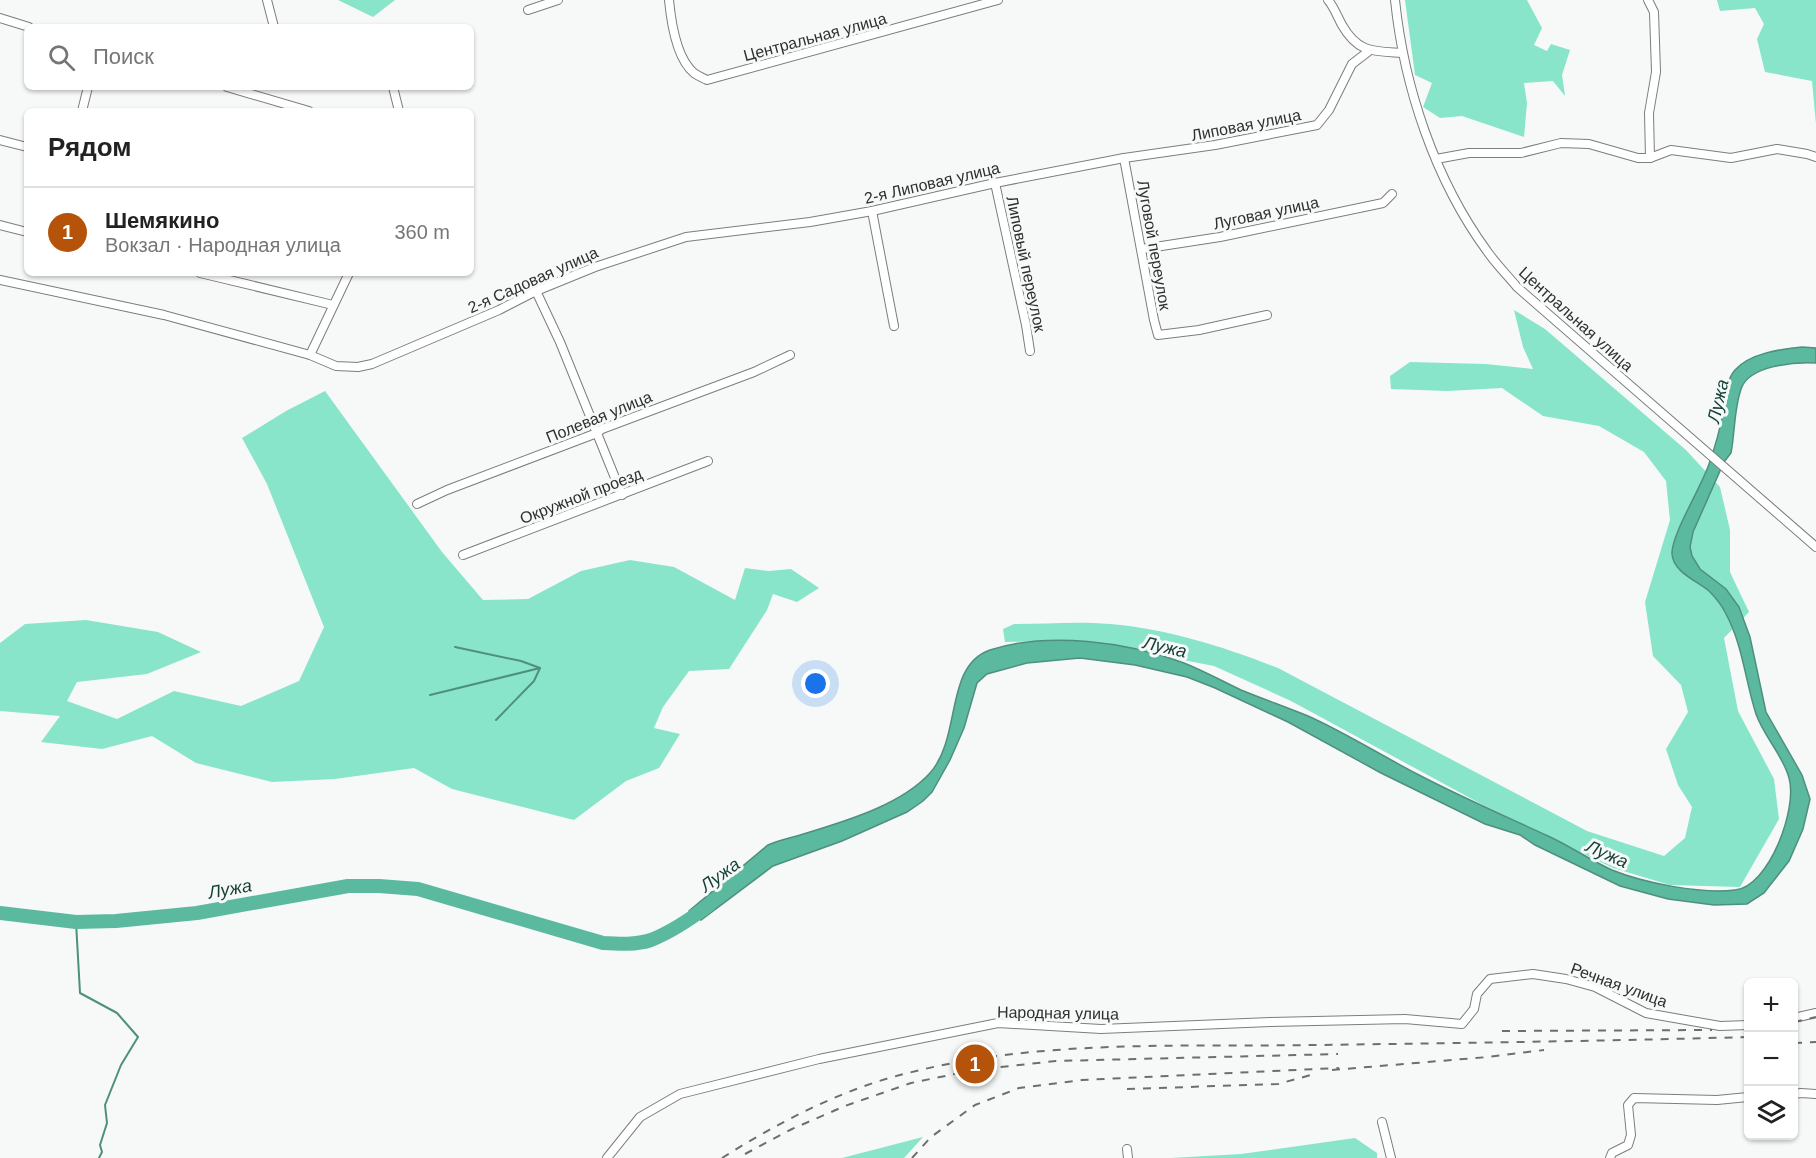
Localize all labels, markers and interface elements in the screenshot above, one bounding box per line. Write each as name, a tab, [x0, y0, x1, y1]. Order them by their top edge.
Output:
street label: Центральная улица	[742, 10, 888, 64]
search box	[24, 24, 474, 90]
icon: search	[45, 41, 78, 74]
text: Поиск	[93, 44, 154, 69]
street label: Липовая улица	[1190, 106, 1302, 144]
text: Рядом	[48, 132, 131, 162]
street label: 2-я Липовая улица	[863, 159, 1002, 207]
street label: Луговой переулок	[1134, 179, 1174, 312]
street label: Липовый переулок	[1003, 194, 1049, 335]
street label: Луговая улица	[1212, 194, 1320, 232]
text: Шемякино	[105, 208, 219, 233]
text: 1	[62, 221, 73, 243]
text: 360 m	[394, 221, 450, 243]
text: Вокзал · Народная улица	[105, 234, 341, 256]
street label: 2-я Садовая улица	[465, 244, 601, 316]
street label: Центральная улица	[1516, 263, 1636, 375]
water label: Лужа	[1703, 377, 1733, 426]
street label: Полевая улица	[544, 388, 654, 446]
street label: Окружной проезд	[518, 465, 645, 527]
water label: Лужа	[1140, 632, 1189, 662]
your location	[801, 669, 830, 698]
water label: Лужа	[1582, 836, 1631, 872]
water label: Лужа	[696, 854, 744, 897]
water label: Лужа	[206, 875, 253, 903]
street label: Речная улица	[1568, 960, 1670, 1010]
map controls	[1744, 978, 1798, 1140]
button: +	[1744, 978, 1798, 1032]
street label: Народная улица	[997, 1003, 1119, 1023]
button: −	[1744, 1032, 1798, 1086]
pin: 1	[956, 1042, 994, 1086]
button: layers	[1744, 1086, 1798, 1140]

